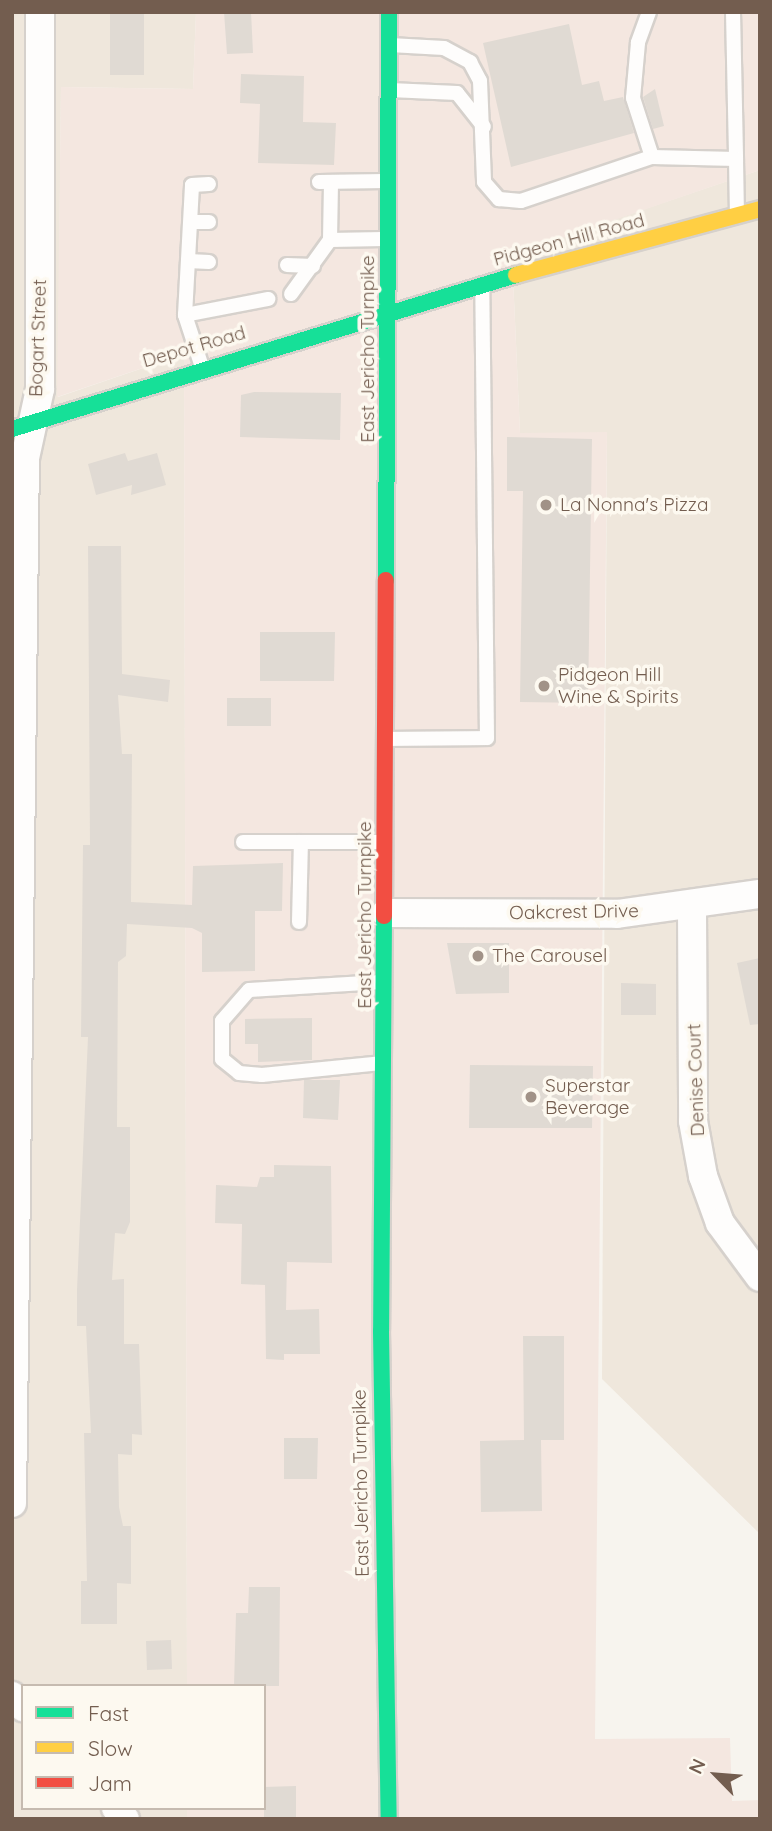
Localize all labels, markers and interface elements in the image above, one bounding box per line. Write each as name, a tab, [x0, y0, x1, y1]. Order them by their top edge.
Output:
street label: Pidgeon Hill Road	[491, 209, 647, 271]
street label: East Jericho Turnpike	[357, 255, 379, 443]
street label: Bogart Street	[25, 279, 51, 397]
street label: Depot Road	[140, 321, 248, 373]
place label: La Nonna's Pizza	[560, 494, 708, 516]
marker: La Nonna's Pizza	[538, 497, 554, 513]
place label: Pidgeon Hill Wine & Spirits	[558, 664, 679, 708]
marker: Pidgeon Hill Wine & Spirits	[536, 678, 552, 694]
street label: East Jericho Turnpike	[354, 821, 376, 1009]
street label: Oakcrest Drive	[509, 899, 639, 925]
place label: The Carousel	[492, 945, 607, 967]
marker: The Carousel	[470, 948, 486, 964]
street label: Denise Court	[683, 1023, 709, 1137]
place label: Superstar Beverage	[545, 1075, 630, 1119]
marker: Superstar Beverage	[523, 1089, 539, 1105]
street label: East Jericho Turnpike	[348, 1389, 374, 1577]
legend	[21, 1684, 266, 1810]
text: Fast	[88, 1700, 129, 1726]
text: Slow	[88, 1735, 133, 1761]
north arrow	[681, 1740, 751, 1810]
text: N	[683, 1755, 711, 1778]
text: Jam	[88, 1770, 132, 1796]

